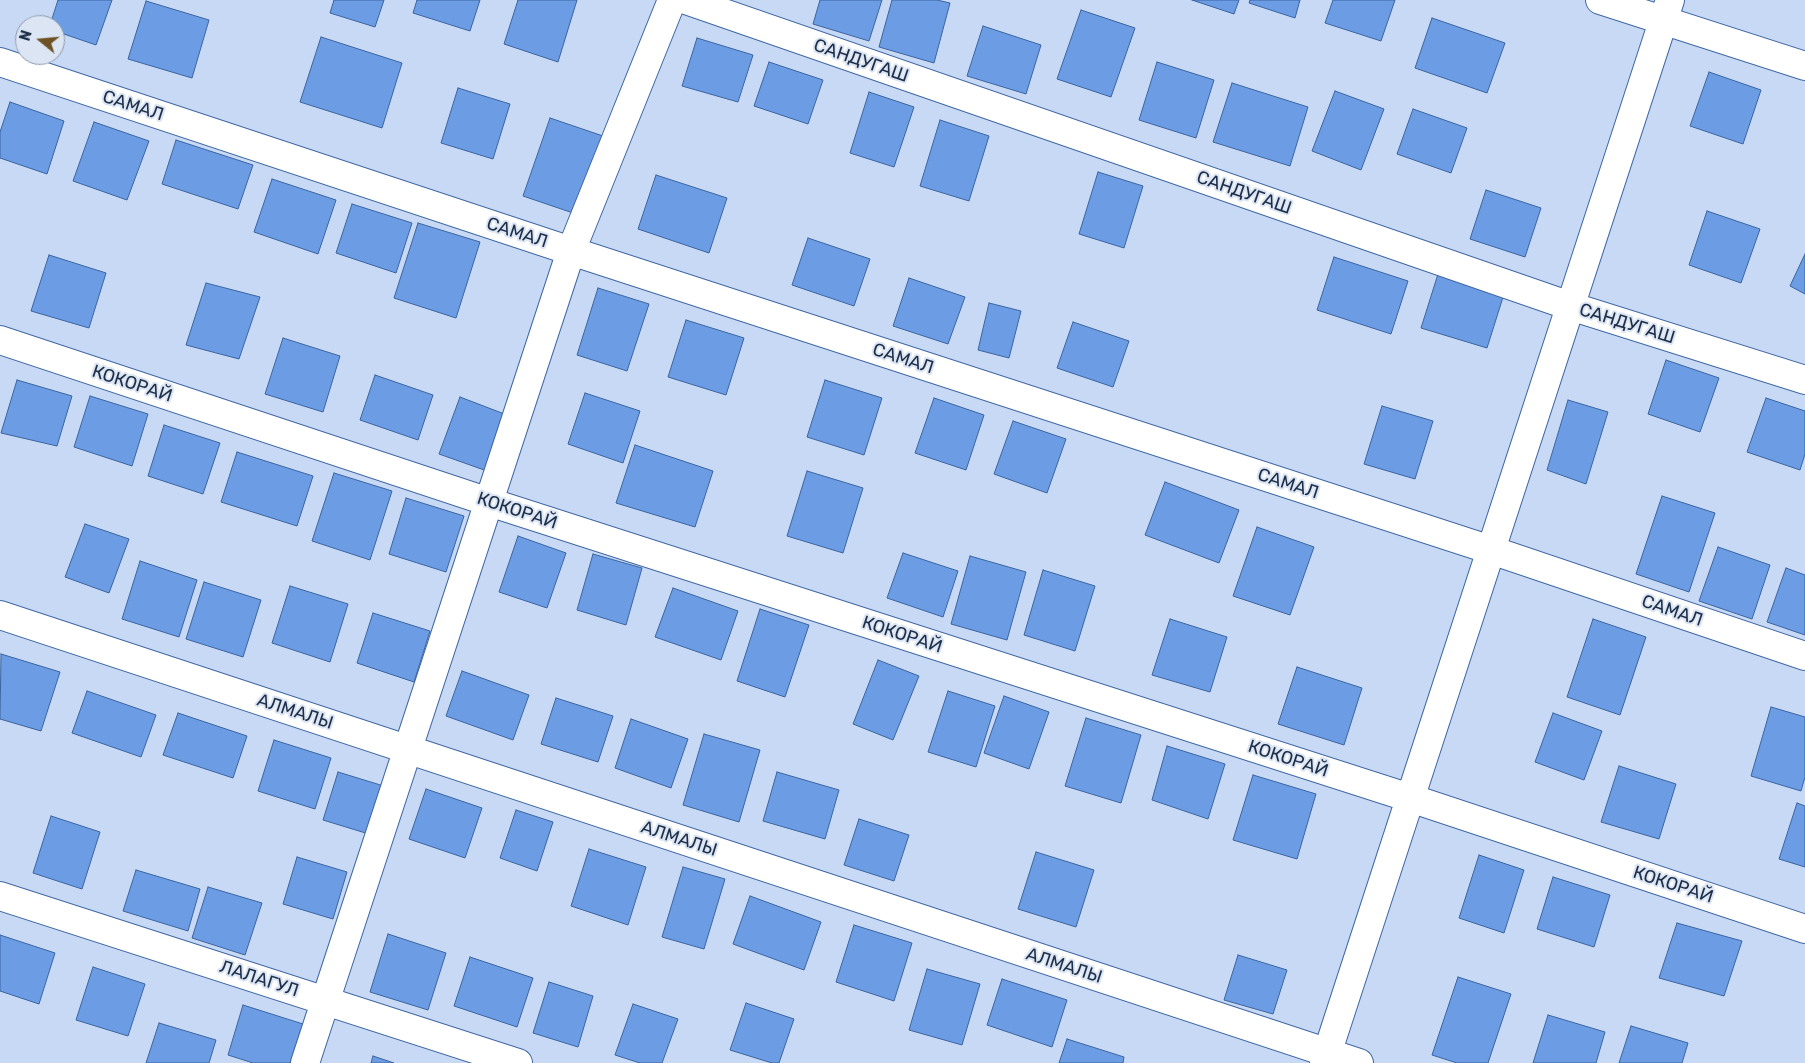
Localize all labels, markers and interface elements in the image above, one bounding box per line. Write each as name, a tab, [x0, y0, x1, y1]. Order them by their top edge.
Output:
north arrow	[15, 15, 65, 65]
text: N	[17, 28, 36, 43]
street label: САНДУГАШ	[811, 35, 911, 87]
street label: САМАЛ	[100, 86, 166, 126]
street label: САНДУГАШ	[1194, 167, 1294, 219]
street label: САМАЛ	[484, 213, 550, 253]
street label: САНДУГАШ	[1577, 299, 1677, 349]
street label: САМАЛ	[870, 339, 936, 379]
street label: КОКОРАЙ	[89, 361, 175, 407]
street label: САМАЛ	[1255, 464, 1321, 504]
street label: КОКОРАЙ	[474, 488, 560, 534]
street label: САМАЛ	[1639, 591, 1705, 631]
street label: КОКОРАЙ	[859, 612, 945, 658]
street label: АЛМАЛЫ	[254, 690, 336, 734]
street label: КОКОРАЙ	[1245, 736, 1331, 782]
street label: АЛМАЛЫ	[638, 817, 720, 861]
street label: КОКОРАЙ	[1630, 862, 1716, 908]
street label: АЛМАЛЫ	[1023, 944, 1105, 988]
street label: ЛАЛАГУЛ	[217, 956, 301, 1002]

